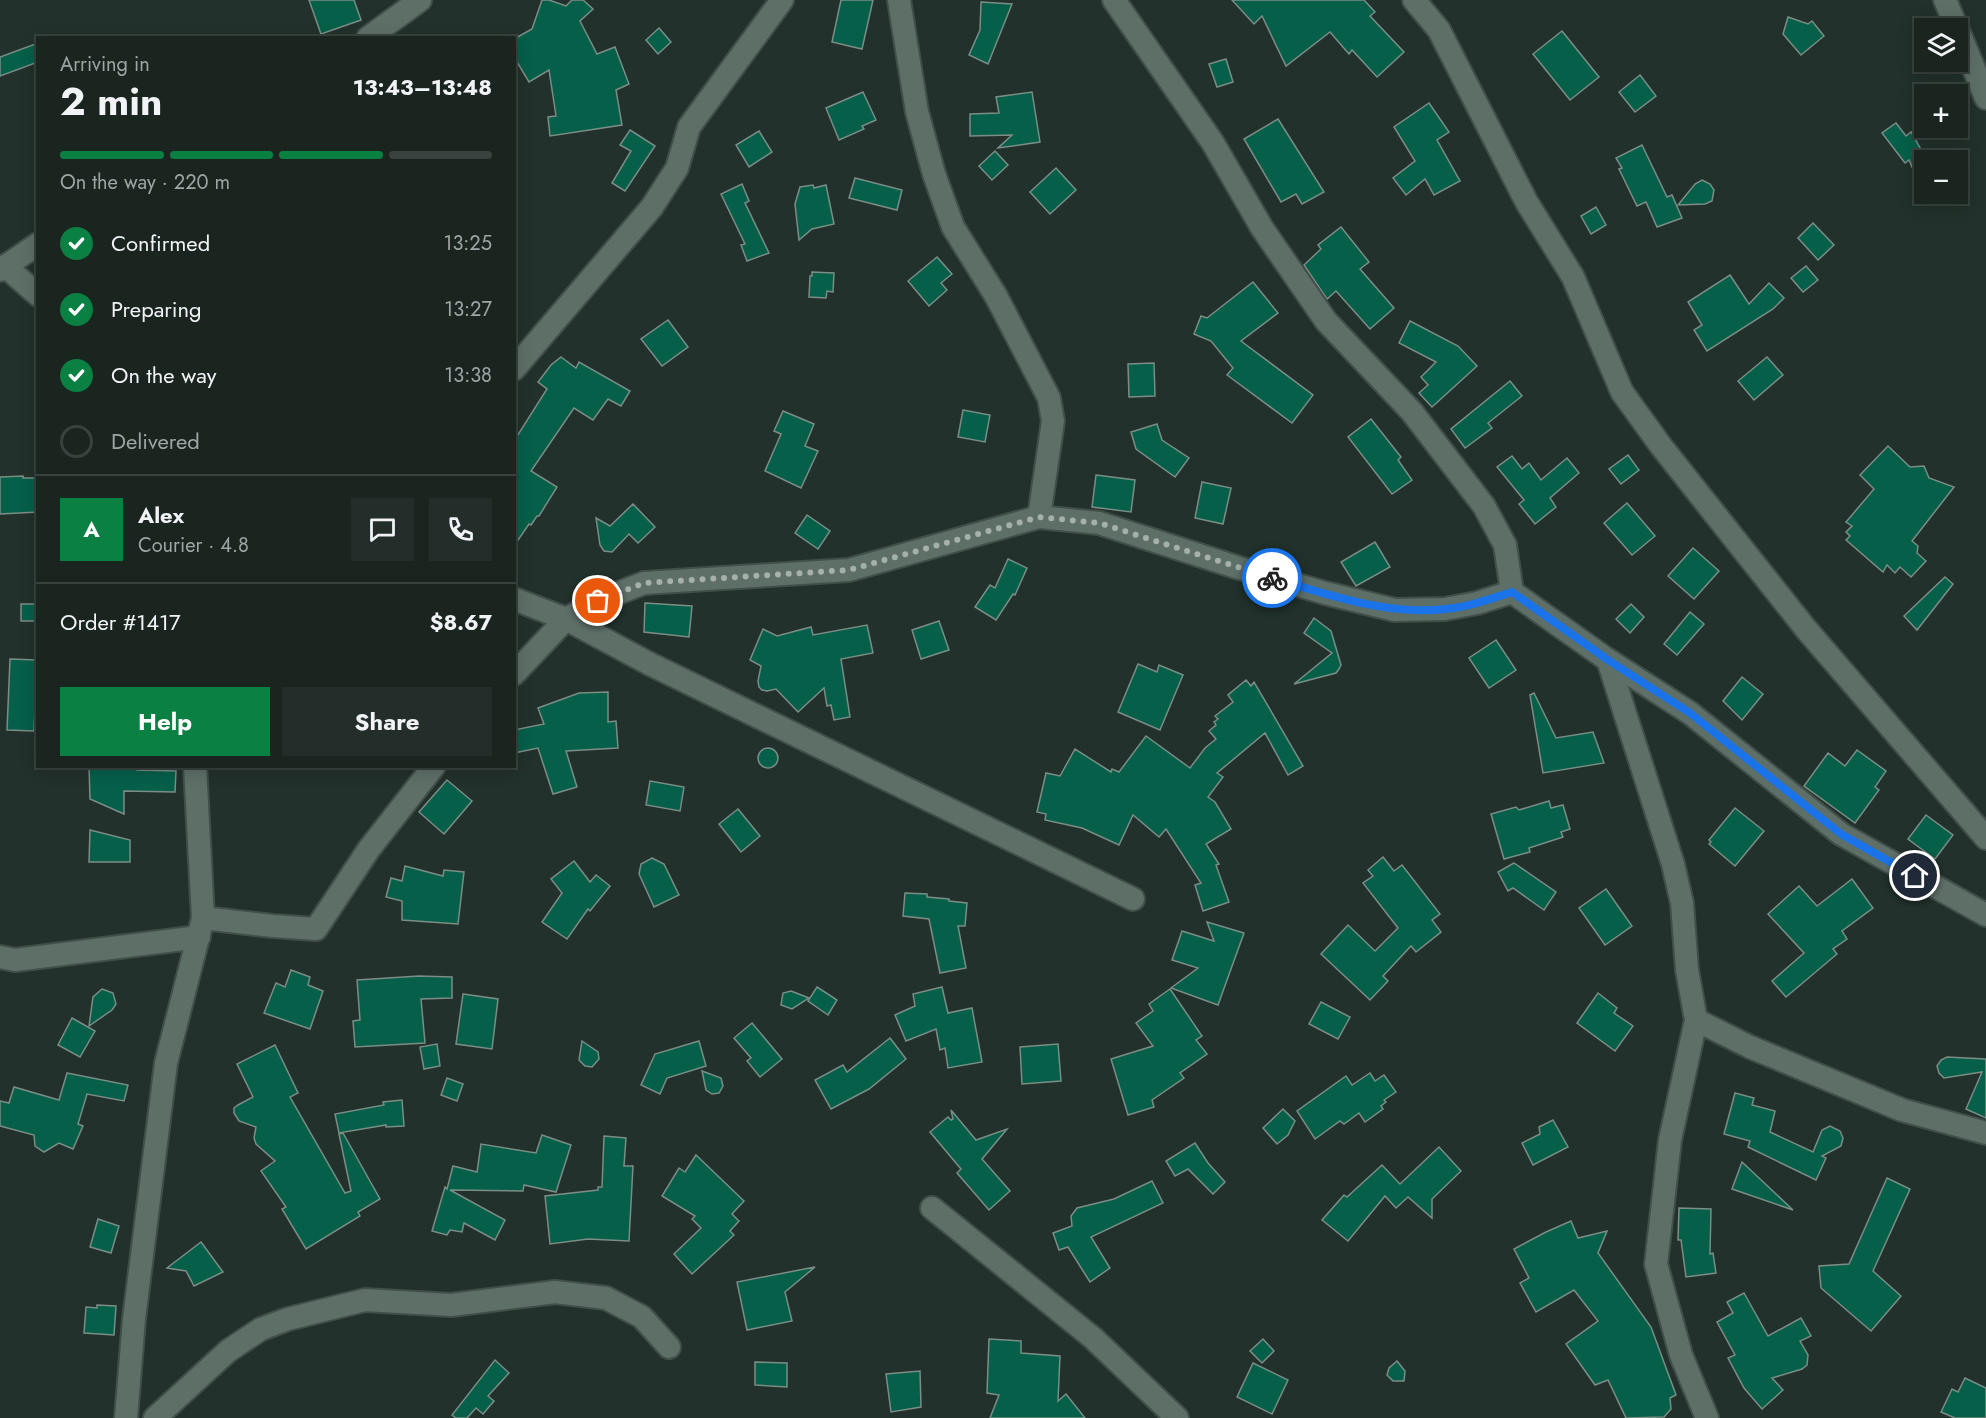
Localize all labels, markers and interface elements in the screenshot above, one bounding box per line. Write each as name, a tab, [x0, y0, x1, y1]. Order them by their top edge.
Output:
map controls	[1914, 18, 1968, 204]
button: layers	[1914, 18, 1968, 72]
text: Arriving in	[60, 50, 150, 79]
text: 13:43–13:48	[353, 71, 492, 103]
text: 2 min	[60, 73, 162, 130]
button: +	[1914, 84, 1968, 138]
button: −	[1914, 150, 1968, 204]
text: On the way · 220 m	[60, 168, 230, 197]
icon: check	[60, 227, 93, 260]
text: Confirmed	[111, 227, 210, 259]
text: 13:25	[443, 229, 492, 258]
icon: check	[60, 293, 93, 326]
text: Preparing	[111, 293, 202, 325]
text: 13:27	[444, 295, 492, 324]
icon: check	[60, 359, 93, 392]
text: On the way	[111, 359, 216, 391]
text: 13:38	[444, 361, 492, 390]
text: Delivered	[111, 425, 200, 457]
button: chat	[351, 498, 414, 561]
button: phone	[429, 498, 492, 561]
text: Alex	[138, 499, 184, 531]
text: A	[83, 513, 100, 545]
text: Courier · 4.8	[138, 531, 249, 560]
courier	[1242, 548, 1302, 608]
icon: bike	[1256, 562, 1289, 595]
pin	[572, 575, 623, 626]
icon: bag	[581, 584, 614, 617]
text: Order #1417	[60, 606, 180, 638]
text: $8.67	[430, 606, 492, 638]
button: Help	[60, 687, 270, 756]
button: Share	[282, 687, 492, 756]
pin	[1889, 850, 1940, 901]
icon: home	[1898, 859, 1931, 892]

